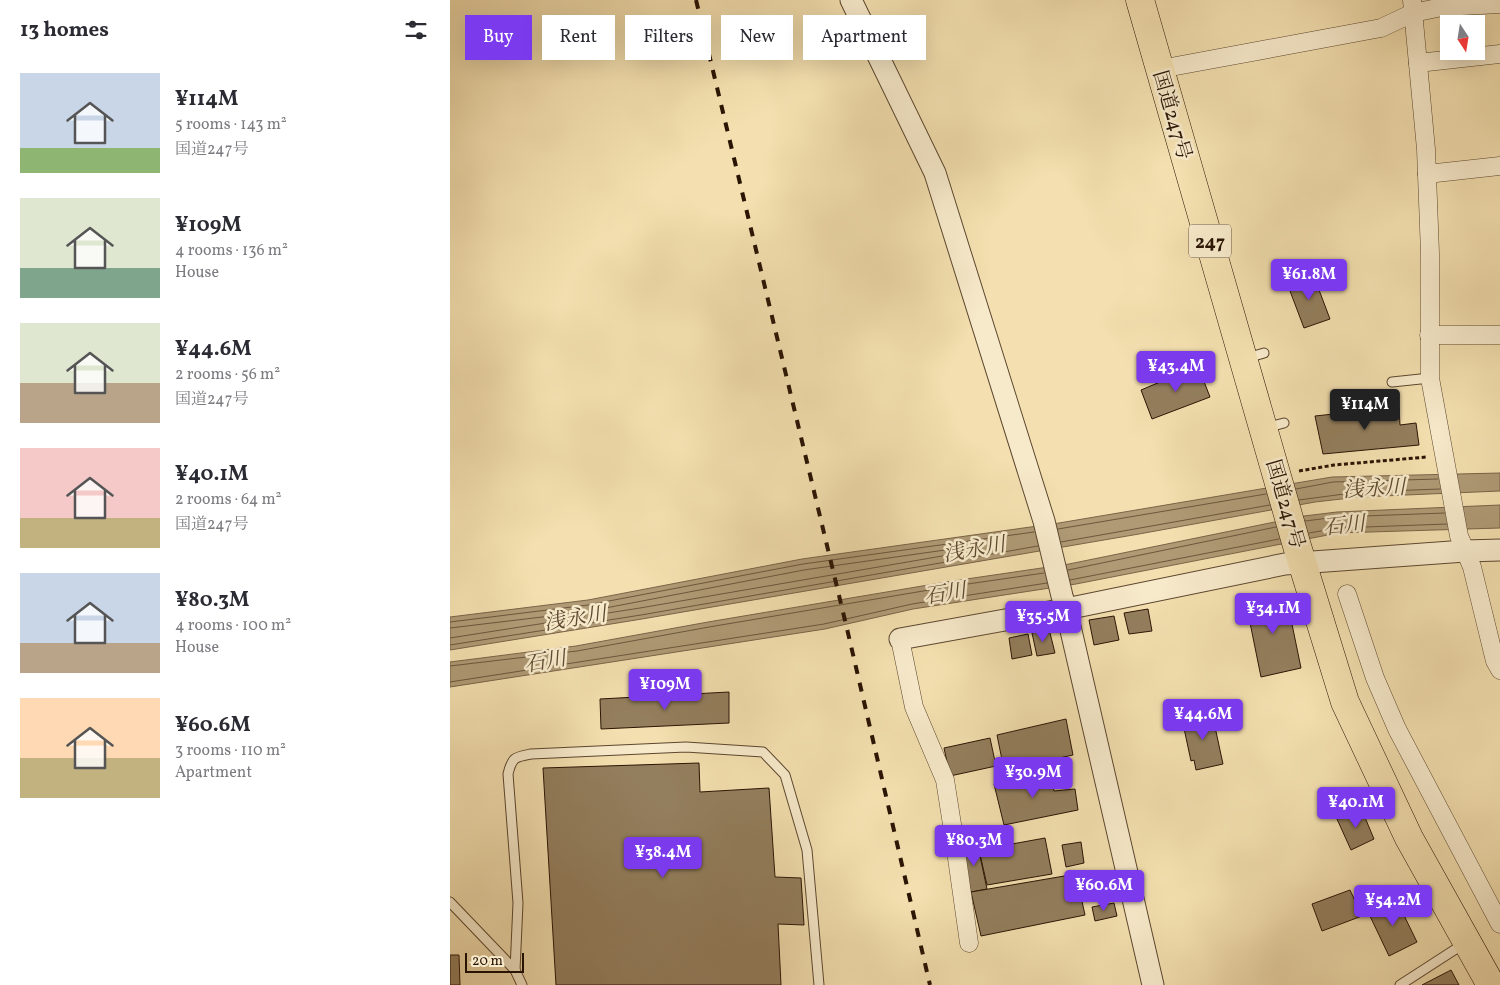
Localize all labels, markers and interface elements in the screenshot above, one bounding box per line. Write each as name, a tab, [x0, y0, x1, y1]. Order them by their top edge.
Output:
chip: Buy	[465, 15, 532, 60]
chip: Rent	[542, 15, 615, 60]
chip: Filters	[625, 15, 711, 60]
chip: New	[721, 15, 793, 60]
chip: Apartment	[803, 15, 926, 60]
north arrow	[1440, 15, 1485, 60]
map controls	[1440, 15, 1485, 60]
text: 13 homes	[20, 16, 109, 45]
icon: filters	[402, 16, 430, 44]
street label: 国道247号	[1145, 68, 1197, 164]
text: ¥114M	[175, 85, 238, 114]
icon: home	[60, 93, 120, 153]
text: 5 rooms · 143 m²	[175, 114, 287, 136]
text: 国道247号	[175, 139, 248, 161]
text: ¥109M	[175, 211, 242, 240]
icon: home	[60, 218, 120, 278]
road number: 247	[1189, 225, 1231, 258]
text: 4 rooms · 136 m²	[175, 240, 288, 262]
pin: ¥61.8M	[1268, 258, 1350, 301]
text: House	[175, 262, 219, 284]
text: ¥61.8M	[1282, 264, 1336, 286]
text: ¥44.6M	[175, 335, 252, 364]
icon: home	[60, 343, 120, 403]
pin: ¥43.4M	[1135, 350, 1217, 393]
text: ¥43.4M	[1147, 356, 1205, 378]
text: 2 rooms · 56 m²	[175, 364, 280, 386]
pin: ¥114M	[1330, 388, 1400, 431]
text: 国道247号	[175, 389, 248, 411]
text: ¥114M	[1341, 394, 1389, 416]
street label: 国道247号	[1258, 457, 1310, 553]
text: ¥40.1M	[175, 460, 248, 489]
icon: home	[60, 468, 120, 528]
water label: 浅永川	[1342, 473, 1408, 506]
text: 2 rooms · 64 m²	[175, 489, 282, 511]
water label: 石川	[1322, 510, 1369, 543]
text: 国道247号	[175, 514, 248, 536]
water label: 浅永川	[941, 530, 1010, 570]
water label: 石川	[922, 577, 970, 612]
text: ¥80.3M	[175, 586, 249, 615]
pin: ¥34.1M	[1232, 592, 1314, 635]
icon: home	[60, 593, 120, 653]
text: ¥34.1M	[1246, 598, 1300, 620]
water label: 浅永川	[542, 600, 611, 639]
pin: ¥35.5M	[1002, 600, 1084, 643]
text: ¥35.5M	[1016, 606, 1070, 628]
text: 4 rooms · 100 m²	[175, 615, 291, 637]
text: House	[175, 637, 219, 659]
water label: 石川	[522, 644, 570, 680]
pin: ¥109M	[630, 668, 700, 711]
text: ¥109M	[640, 674, 690, 696]
pin: ¥44.6M	[1162, 698, 1244, 741]
text: ¥44.6M	[1174, 704, 1232, 726]
text: ¥60.6M	[175, 711, 251, 740]
icon: home	[60, 718, 120, 778]
text: 3 rooms · 110 m²	[175, 740, 286, 762]
pin: ¥30.9M	[992, 756, 1074, 799]
text: Apartment	[175, 762, 252, 784]
text: ¥30.9M	[1005, 762, 1061, 784]
pin: ¥40.1M	[1315, 786, 1397, 829]
text: ¥40.1M	[1328, 792, 1384, 814]
pin: ¥80.3M	[933, 824, 1015, 867]
text: ¥80.3M	[946, 830, 1002, 852]
pin: ¥38.4M	[622, 836, 704, 879]
text: ¥38.4M	[635, 842, 691, 864]
pin: ¥60.6M	[1063, 870, 1145, 912]
text: ¥60.6M	[1075, 875, 1133, 897]
pin: ¥54.2M	[1352, 884, 1434, 927]
text: ¥54.2M	[1365, 890, 1421, 912]
scale bar	[465, 950, 524, 973]
text: 20 m	[472, 952, 503, 971]

